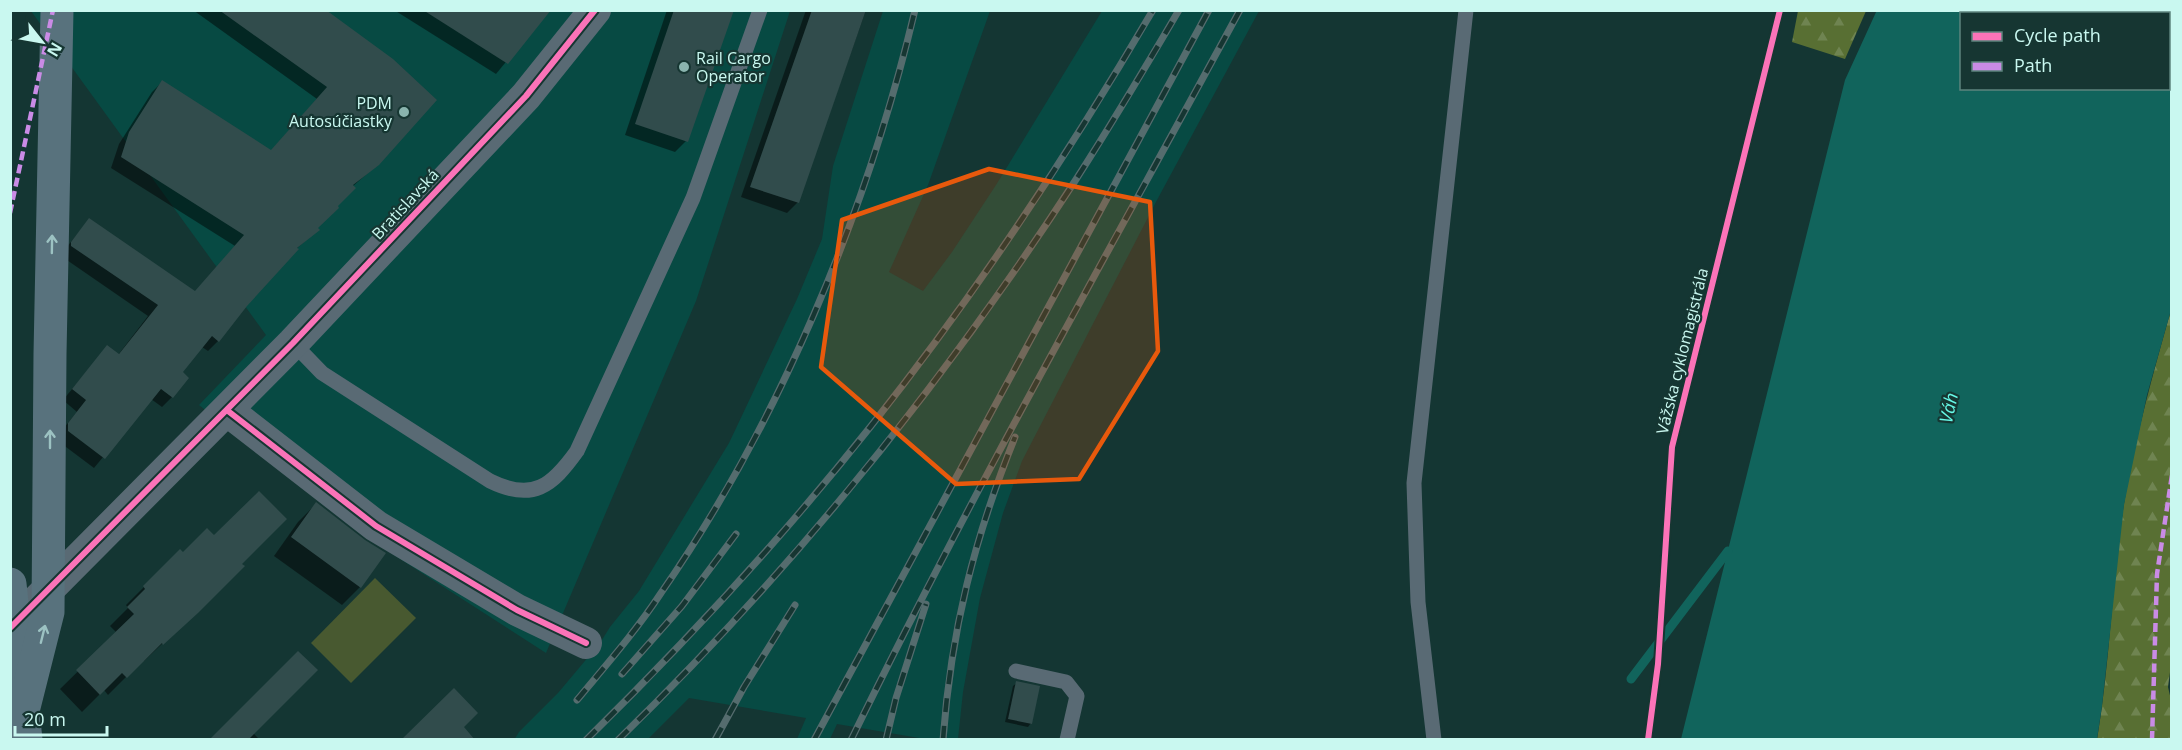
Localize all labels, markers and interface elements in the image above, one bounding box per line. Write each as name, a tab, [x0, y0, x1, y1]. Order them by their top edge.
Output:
north arrow	[12, 12, 72, 72]
legend	[1960, 12, 2170, 90]
text: Cycle path	[2014, 23, 2101, 47]
text: N	[42, 38, 68, 61]
place label: Rail Cargo Operator	[696, 47, 771, 87]
text: Path	[2014, 53, 2052, 77]
marker: Rail Cargo Operator	[677, 60, 691, 74]
place label: PDM Autosúčiastky	[289, 92, 393, 132]
marker: PDM Autosúčiastky	[397, 105, 411, 119]
street label: Bratislavská	[367, 164, 443, 244]
one-way arrow	[47, 235, 58, 255]
street label: Vážska cyklomagistrála	[1651, 265, 1713, 437]
water label: Váh	[1933, 390, 1963, 425]
one-way arrow	[44, 430, 56, 450]
one-way arrow	[37, 624, 49, 643]
scale bar	[15, 699, 106, 737]
text: 20 m	[24, 707, 66, 731]

